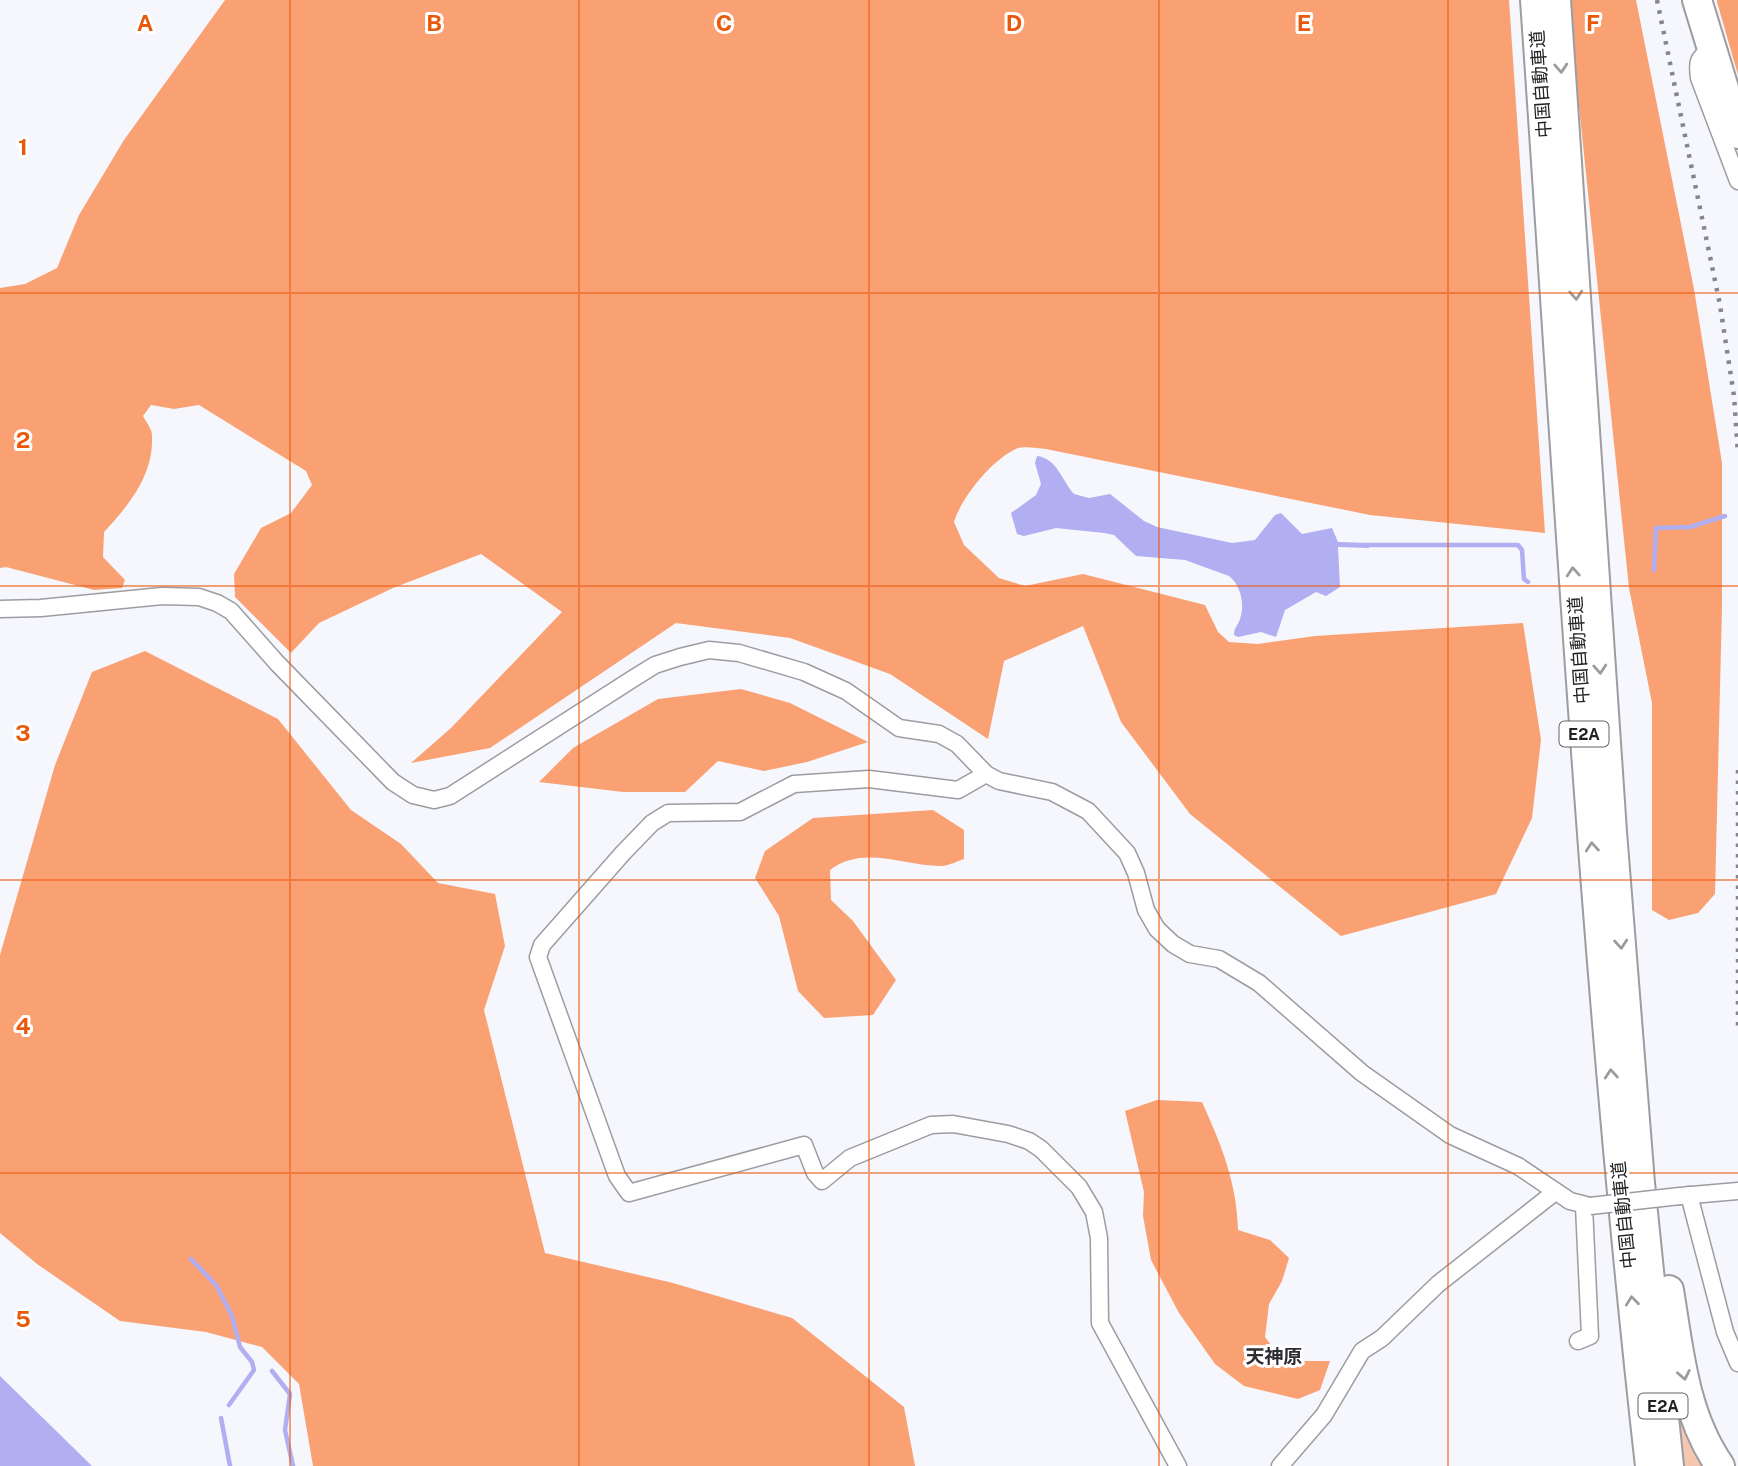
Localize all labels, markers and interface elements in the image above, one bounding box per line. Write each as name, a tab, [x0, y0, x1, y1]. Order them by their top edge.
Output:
text: A	[137, 9, 154, 36]
text: B	[426, 9, 442, 36]
text: C	[716, 9, 732, 36]
text: D	[1006, 9, 1022, 36]
text: E	[1297, 9, 1311, 36]
text: F	[1586, 9, 1600, 36]
street label: 中国自動車道	[1526, 29, 1555, 139]
one-way arrow	[1553, 63, 1568, 74]
text: 1	[18, 133, 28, 160]
one-way arrow	[1568, 290, 1583, 301]
text: 2	[16, 426, 30, 453]
one-way arrow	[1566, 566, 1581, 577]
street label: 中国自動車道	[1564, 595, 1593, 705]
one-way arrow	[1593, 664, 1608, 675]
text: 3	[15, 719, 31, 746]
road number: E2A	[1560, 722, 1608, 747]
one-way arrow	[1585, 842, 1600, 853]
one-way arrow	[1613, 939, 1628, 950]
text: 4	[15, 1012, 31, 1039]
one-way arrow	[1604, 1068, 1619, 1079]
street label: 中国自動車道	[1607, 1160, 1640, 1270]
one-way arrow	[1625, 1295, 1640, 1306]
text: 5	[15, 1305, 31, 1332]
district label: 天神原	[1245, 1345, 1303, 1367]
one-way arrow	[1675, 1369, 1690, 1381]
road number: E2A	[1638, 1394, 1688, 1418]

